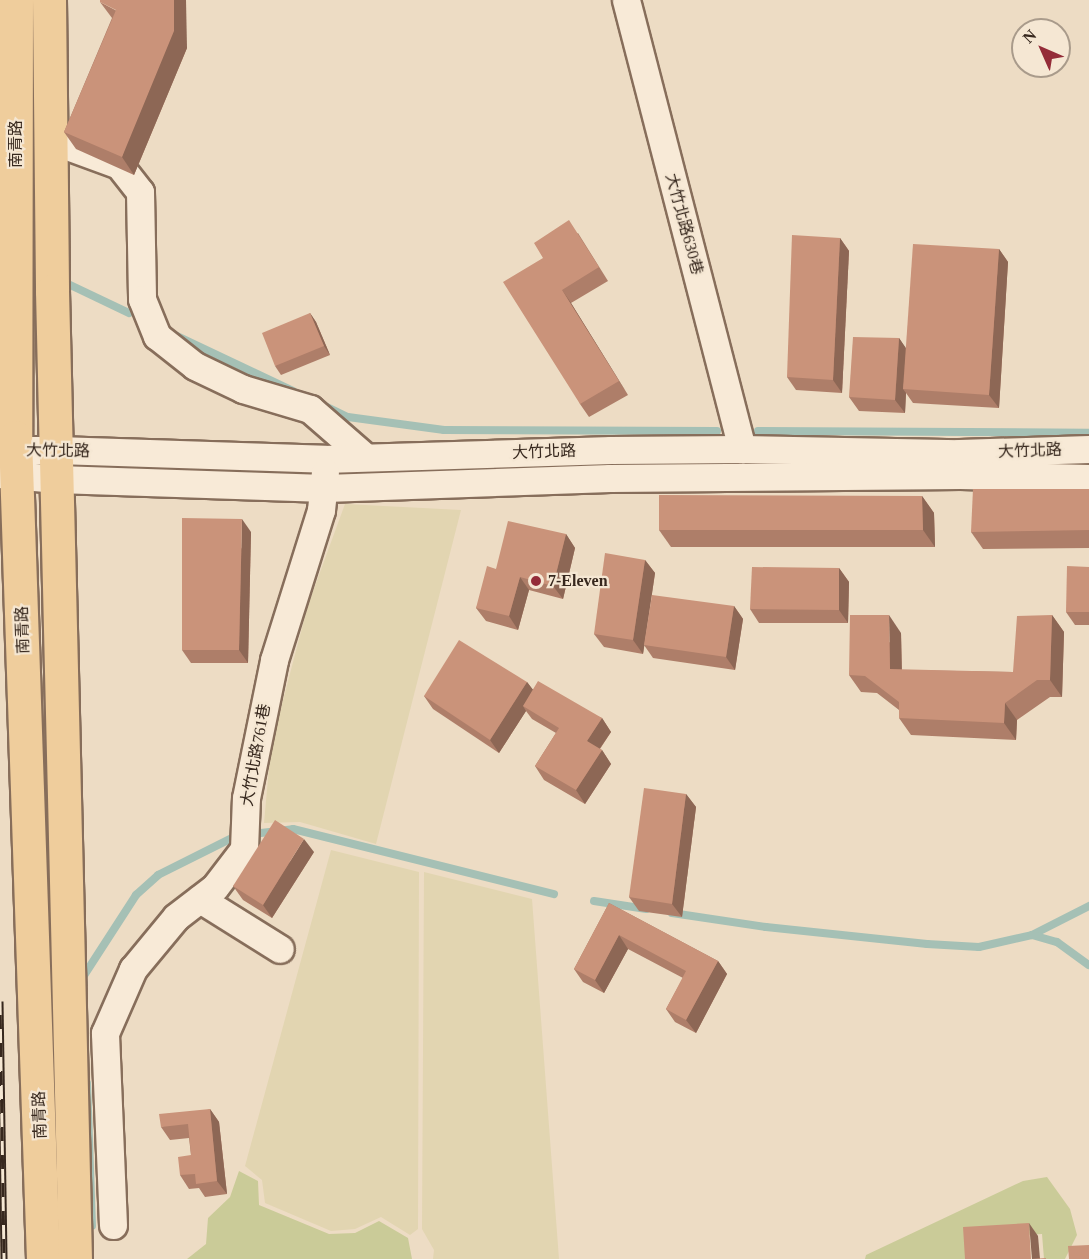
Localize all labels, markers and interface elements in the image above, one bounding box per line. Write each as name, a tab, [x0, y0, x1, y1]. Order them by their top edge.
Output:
north arrow	[1011, 18, 1071, 78]
text: N	[1019, 26, 1039, 46]
street label: 南青路	[6, 120, 26, 168]
street label: 大竹北路630巷	[661, 171, 707, 277]
street label: 大竹北路	[998, 440, 1062, 462]
street label: 大竹北路	[26, 441, 90, 461]
street label: 大竹北路	[512, 441, 576, 463]
place label: 7-Eleven	[548, 571, 608, 591]
marker: 7-Eleven	[529, 574, 543, 588]
street label: 南青路	[13, 606, 33, 654]
street label: 大竹北路761巷	[238, 702, 274, 808]
street label: 南青路	[30, 1091, 50, 1139]

